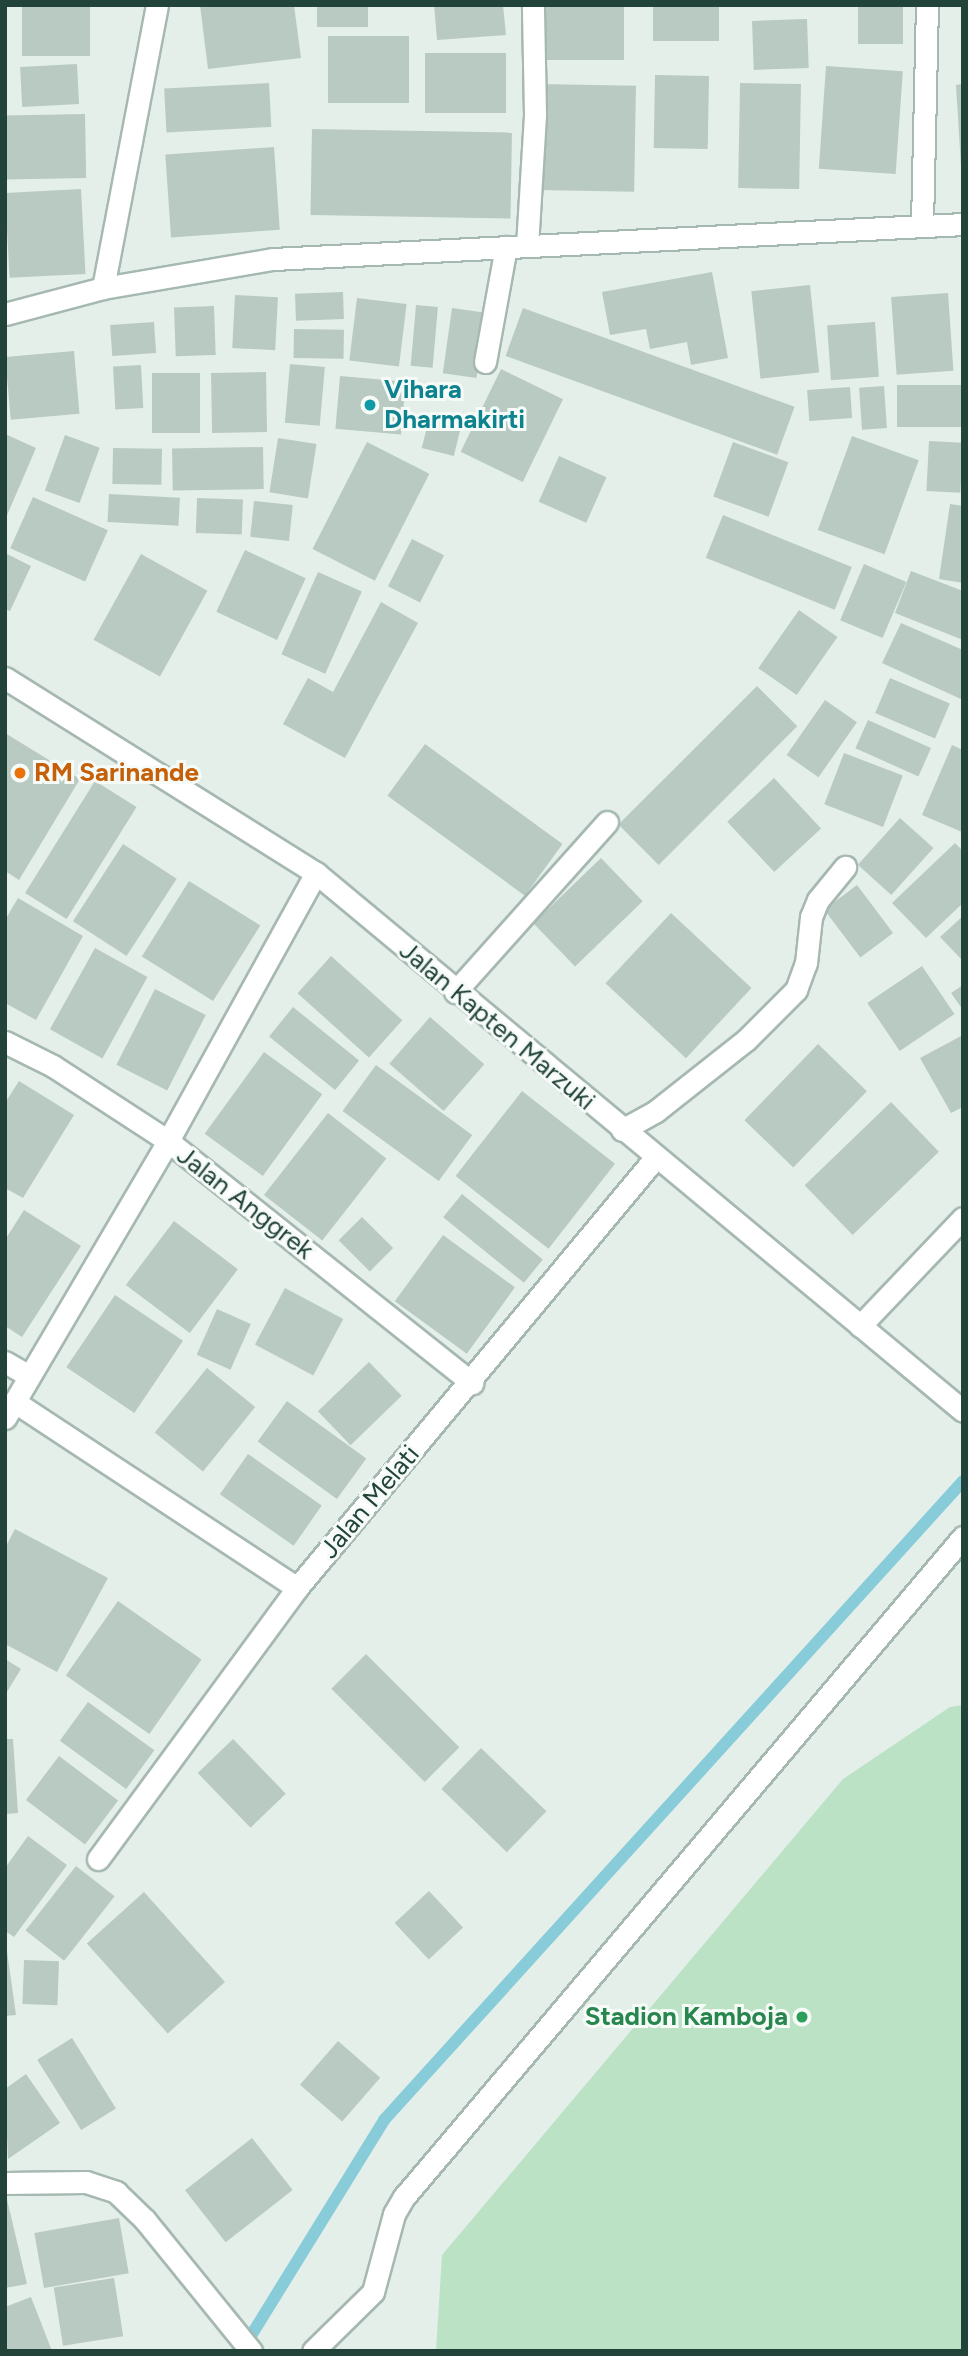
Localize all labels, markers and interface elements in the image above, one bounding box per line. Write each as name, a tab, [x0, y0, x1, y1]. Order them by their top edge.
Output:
place label: Vihara Dharmakirti	[384, 374, 525, 436]
marker: Vihara Dharmakirti	[362, 397, 378, 413]
place label: RM Sarinande	[34, 757, 199, 789]
marker: RM Sarinande	[12, 765, 28, 781]
street label: Jalan Kapten Marzuki	[393, 935, 601, 1117]
street label: Jalan Anggrek	[170, 1140, 320, 1266]
street label: Jalan Melati	[314, 1439, 426, 1565]
place label: Stadion Kamboja	[585, 2001, 788, 2033]
marker: Stadion Kamboja	[794, 2009, 810, 2025]

